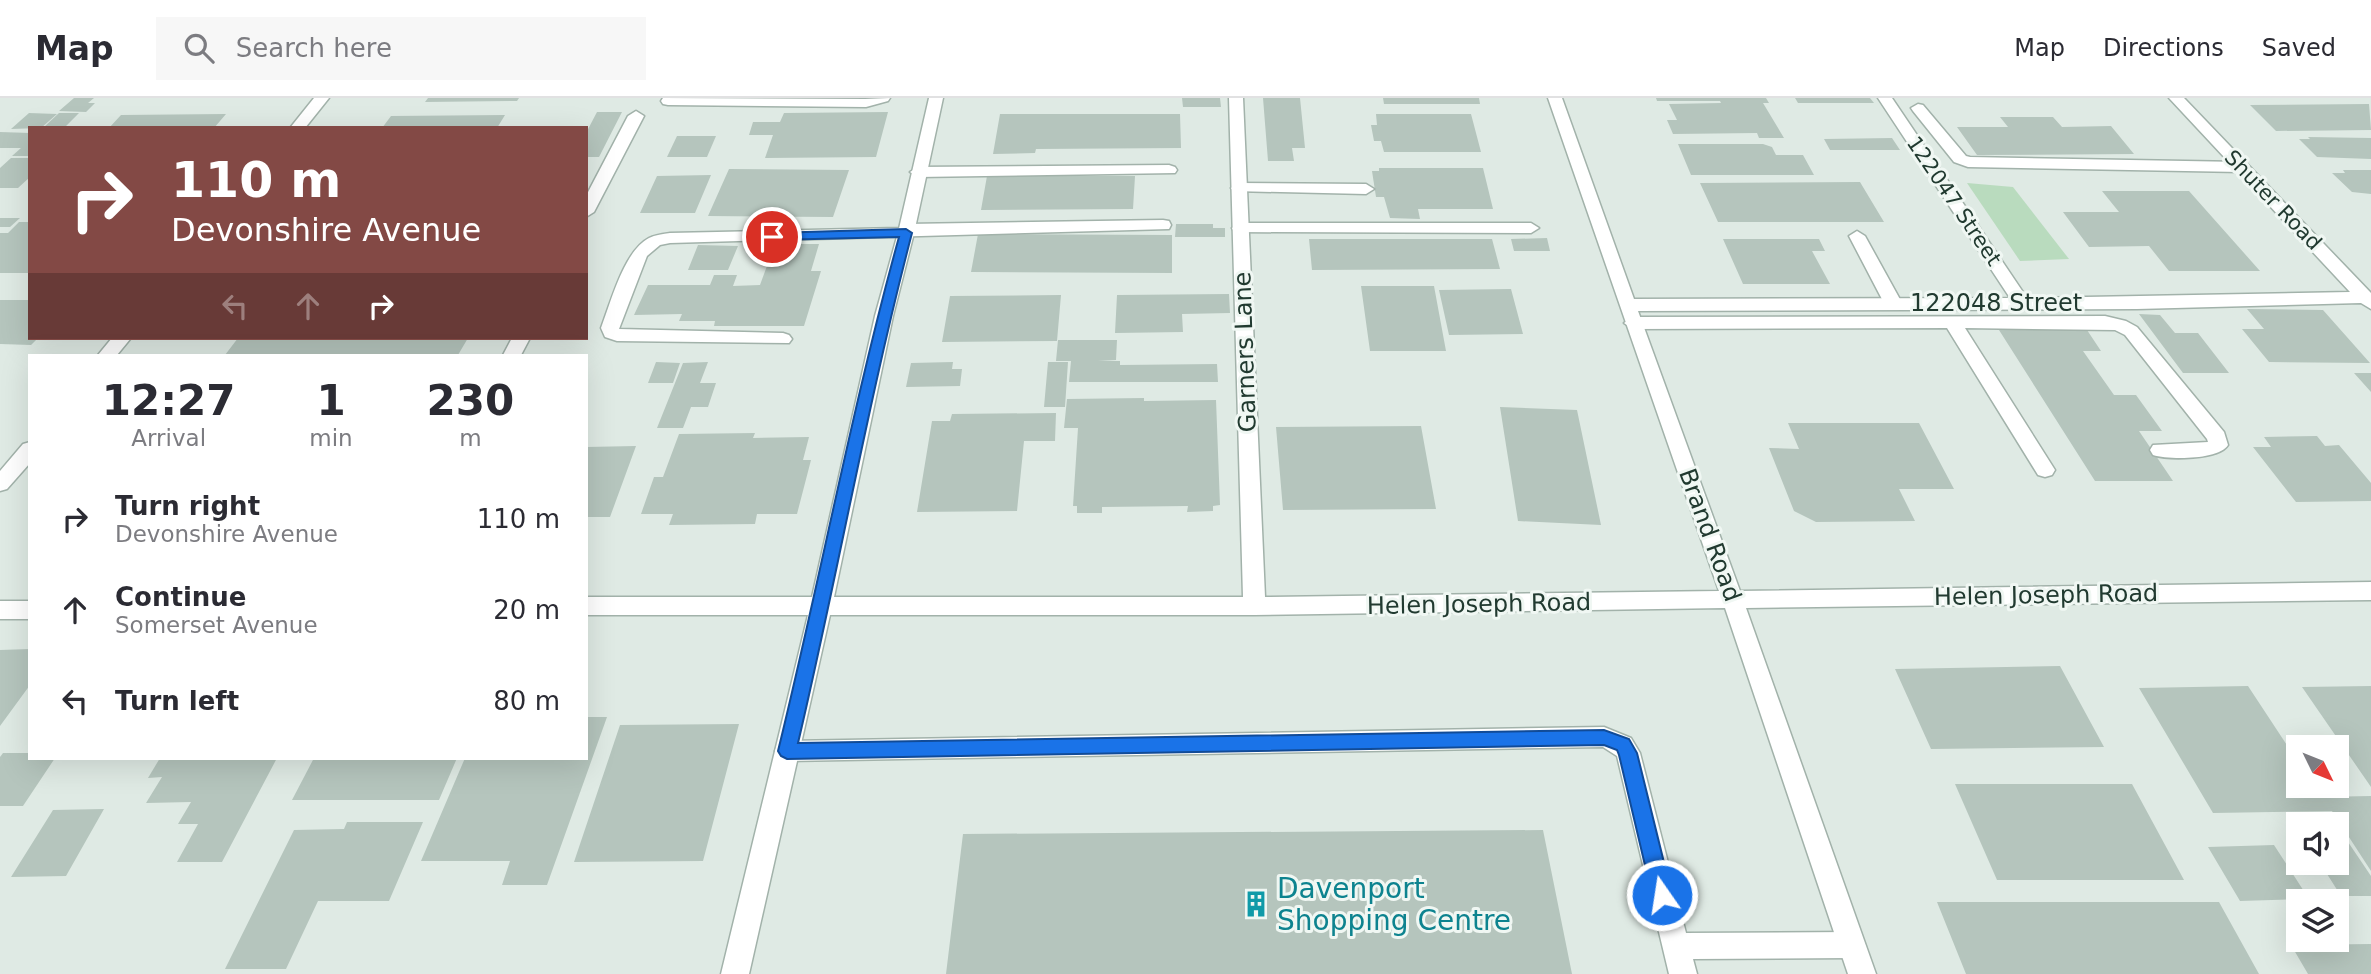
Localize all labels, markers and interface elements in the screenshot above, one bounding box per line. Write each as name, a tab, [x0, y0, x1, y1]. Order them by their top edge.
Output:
search box	[156, 17, 646, 80]
text: Map	[35, 29, 114, 68]
icon: search	[180, 29, 218, 67]
text: Search here	[236, 33, 392, 63]
text: Map	[2014, 34, 2065, 62]
text: Directions	[2103, 34, 2224, 62]
text: Saved	[2262, 34, 2336, 62]
street label: 122047 Street	[1902, 132, 2006, 270]
street label: Shuter Road	[2220, 145, 2326, 255]
text: 110 m	[171, 152, 341, 209]
icon: right	[56, 154, 147, 245]
pin	[742, 207, 802, 267]
text: Devonshire Avenue	[171, 211, 481, 249]
icon: arrive	[753, 218, 791, 256]
street label: Garners Lane	[1228, 271, 1262, 433]
icon: left	[216, 287, 254, 325]
icon: ahead	[289, 287, 327, 325]
icon: right	[362, 287, 400, 325]
street label: 122048 Street	[1910, 289, 2082, 317]
text: 12:27	[102, 376, 236, 425]
text: 1	[316, 376, 346, 425]
text: 230	[427, 376, 514, 425]
text: Arrival	[131, 425, 206, 451]
text: min	[309, 425, 353, 451]
text: m	[459, 425, 482, 451]
street label: Brand Road	[1673, 465, 1747, 605]
text: Turn right	[115, 491, 260, 521]
icon: right	[56, 500, 94, 538]
text: 110 m	[477, 504, 560, 534]
text: Devonshire Avenue	[115, 521, 338, 547]
street label: Helen Joseph Road	[1934, 579, 2158, 611]
text: Continue	[115, 582, 246, 612]
street label: Helen Joseph Road	[1367, 588, 1591, 620]
icon: ahead	[56, 591, 94, 629]
text: 20 m	[493, 595, 560, 625]
text: Somerset Avenue	[115, 612, 318, 638]
icon: left	[56, 682, 94, 720]
text: Turn left	[115, 686, 239, 716]
text: 80 m	[493, 686, 560, 716]
north arrow	[2286, 735, 2348, 798]
map controls	[2286, 735, 2349, 952]
button: sound	[2286, 812, 2349, 875]
position arrow	[1625, 858, 1699, 932]
place label: Davenport Shopping Centre	[1277, 872, 1511, 937]
building icon: Davenport Shopping Centre	[1241, 889, 1271, 919]
button: layers	[2286, 889, 2349, 952]

